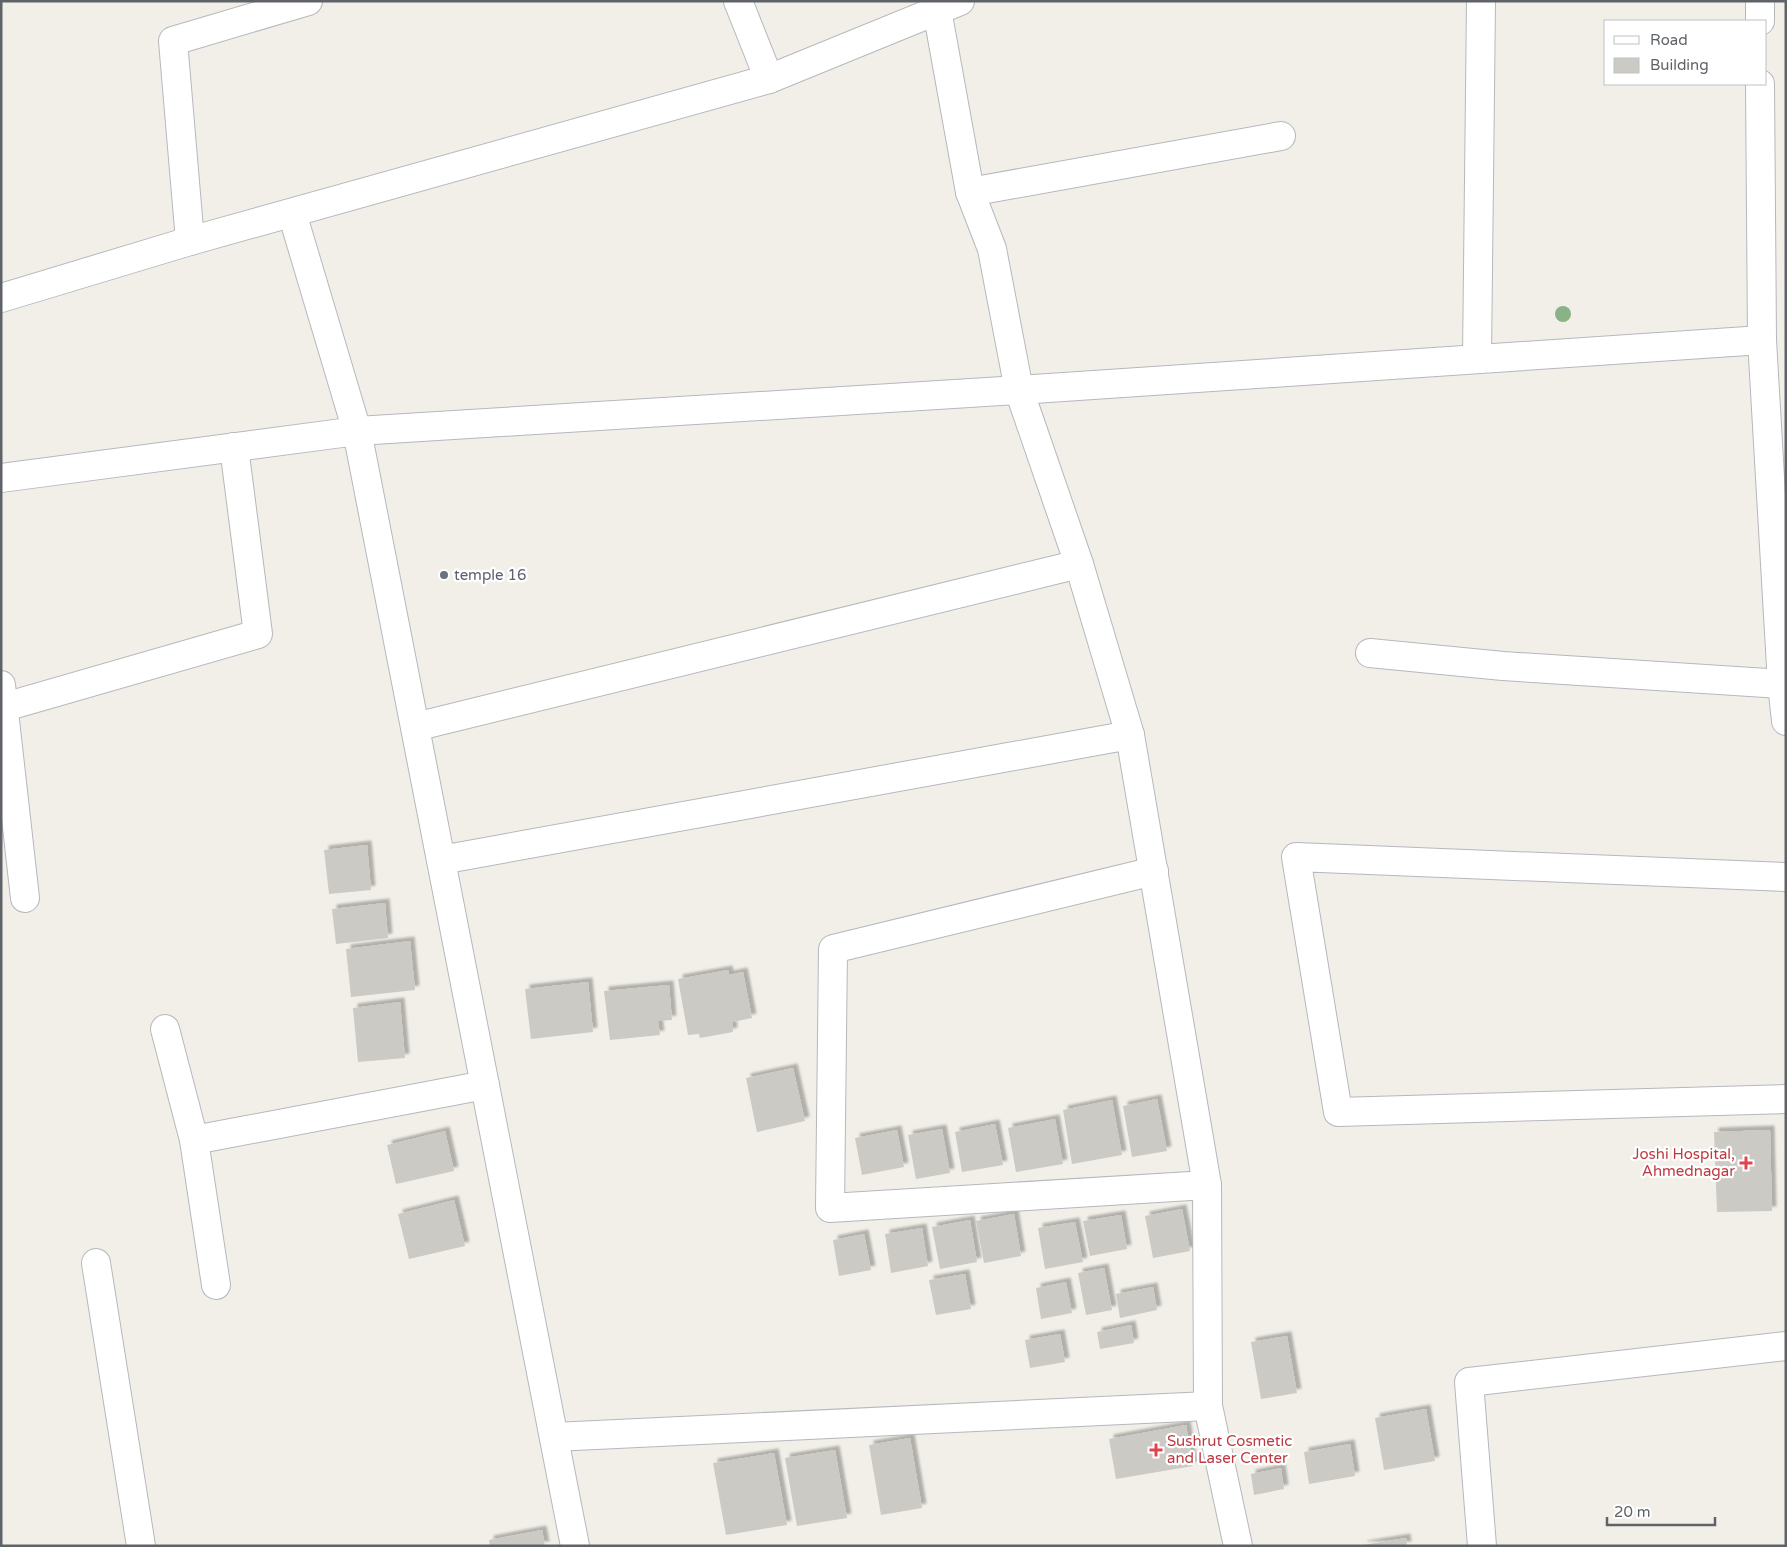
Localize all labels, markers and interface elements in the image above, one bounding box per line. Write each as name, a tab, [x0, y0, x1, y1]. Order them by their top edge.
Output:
legend	[1604, 20, 1767, 85]
text: Road	[1650, 31, 1688, 49]
text: Building	[1650, 56, 1709, 74]
place label: temple 16	[454, 566, 526, 584]
marker: temple 16	[438, 569, 450, 581]
place label: Joshi Hospital, Ahmednagar	[1632, 1145, 1735, 1180]
marker: Joshi Hospital, Ahmednagar	[1739, 1156, 1753, 1170]
place label: Sushrut Cosmetic and Laser Center	[1167, 1432, 1292, 1467]
marker: Sushrut Cosmetic and Laser Center	[1149, 1443, 1163, 1457]
scale bar	[1607, 1494, 1714, 1526]
text: 20 m	[1614, 1503, 1651, 1521]

